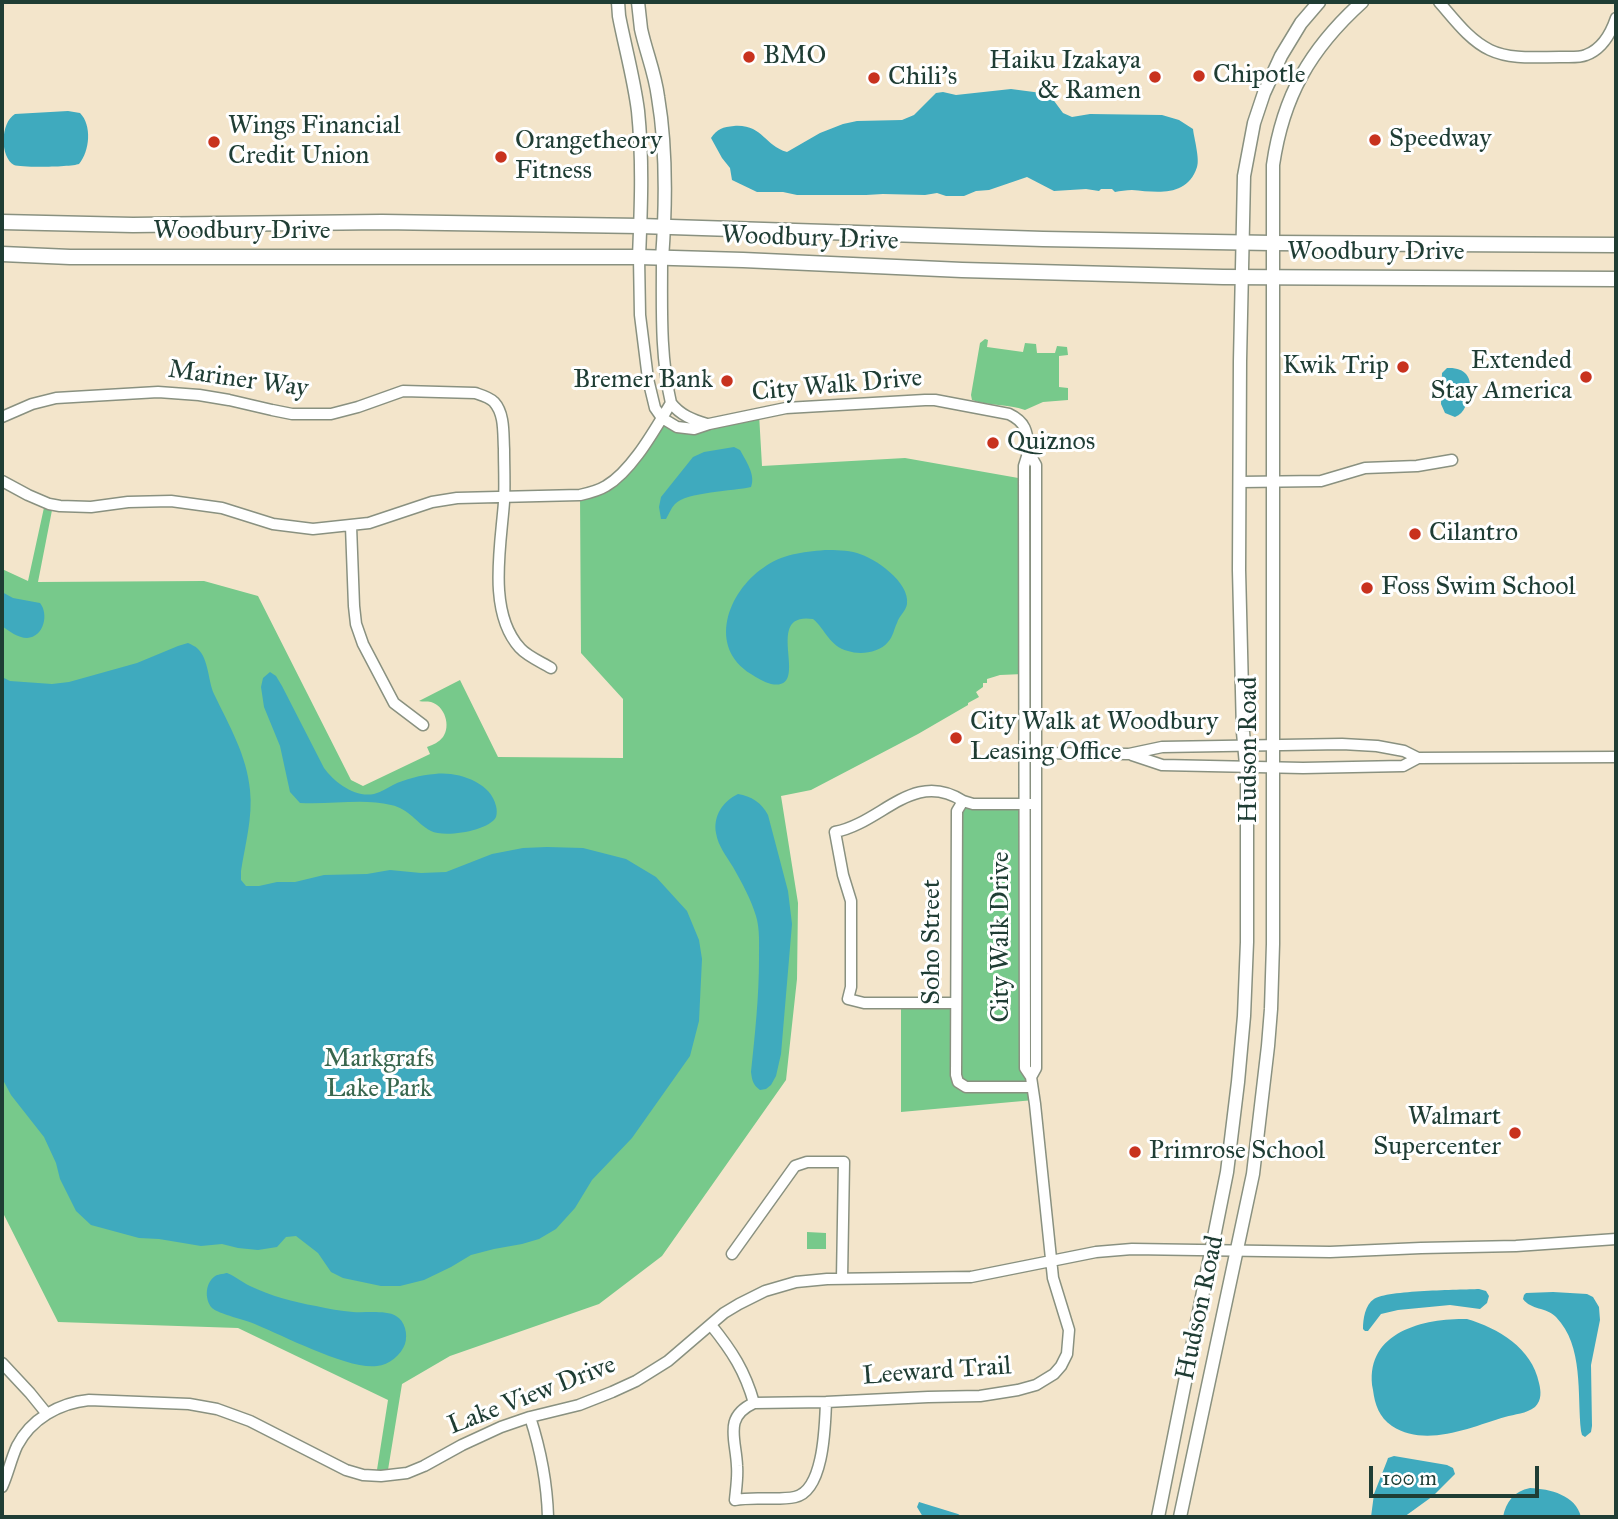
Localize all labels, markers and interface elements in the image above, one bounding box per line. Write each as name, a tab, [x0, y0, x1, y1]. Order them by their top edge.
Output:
place label: BMO	[763, 41, 826, 73]
place label: Haiku Izakaya & Ramen	[989, 46, 1141, 108]
marker: BMO	[741, 49, 757, 65]
place label: Chipotle	[1213, 60, 1306, 92]
place label: Chili's	[888, 62, 957, 94]
marker: Chipotle	[1191, 68, 1207, 84]
marker: Haiku Izakaya & Ramen	[1147, 69, 1163, 85]
marker: Chili's	[866, 70, 882, 86]
place label: Wings Financial Credit Union	[228, 111, 400, 172]
place label: Speedway	[1389, 124, 1491, 156]
place label: Orangetheory Fitness	[515, 126, 662, 188]
marker: Speedway	[1367, 132, 1383, 148]
marker: Wings Financial Credit Union	[206, 134, 222, 150]
marker: Orangetheory Fitness	[493, 149, 509, 165]
street label: Woodbury Drive	[153, 216, 331, 248]
street label: Woodbury Drive	[721, 220, 899, 258]
street label: Woodbury Drive	[1287, 237, 1465, 269]
place label: Extended Stay America	[1431, 346, 1572, 408]
place label: Kwik Trip	[1282, 351, 1389, 383]
street label: Mariner Way	[166, 355, 310, 405]
marker: Kwik Trip	[1395, 359, 1411, 375]
street label: City Walk Drive	[750, 363, 924, 409]
place label: Bremer Bank	[573, 365, 713, 397]
marker: Extended Stay America	[1578, 369, 1594, 385]
marker: Bremer Bank	[719, 373, 735, 389]
place label: Quiznos	[1007, 427, 1095, 459]
marker: Quiznos	[985, 435, 1001, 451]
place label: Cilantro	[1429, 518, 1518, 550]
marker: Cilantro	[1407, 526, 1423, 542]
place label: Foss Swim School	[1381, 572, 1575, 604]
marker: Foss Swim School	[1359, 580, 1375, 596]
street label: Hudson Road	[1234, 677, 1266, 823]
place label: City Walk at Woodbury Leasing Office	[970, 707, 1218, 768]
marker: City Walk at Woodbury Leasing Office	[948, 730, 964, 746]
street label: City Walk Drive	[986, 852, 1018, 1022]
street label: Soho Street	[917, 879, 949, 1005]
park label: Markgrafs Lake Park	[324, 1044, 434, 1106]
place label: Walmart Supercenter	[1373, 1102, 1501, 1164]
marker: Walmart Supercenter	[1507, 1125, 1523, 1141]
place label: Primrose School	[1149, 1136, 1325, 1168]
marker: Primrose School	[1127, 1144, 1143, 1160]
street label: Hudson Road	[1170, 1233, 1232, 1383]
street label: Lake View Drive	[444, 1350, 620, 1442]
street label: Leeward Trail	[862, 1351, 1012, 1393]
scale bar	[1373, 1452, 1543, 1496]
text: 100 m	[1382, 1465, 1437, 1491]

